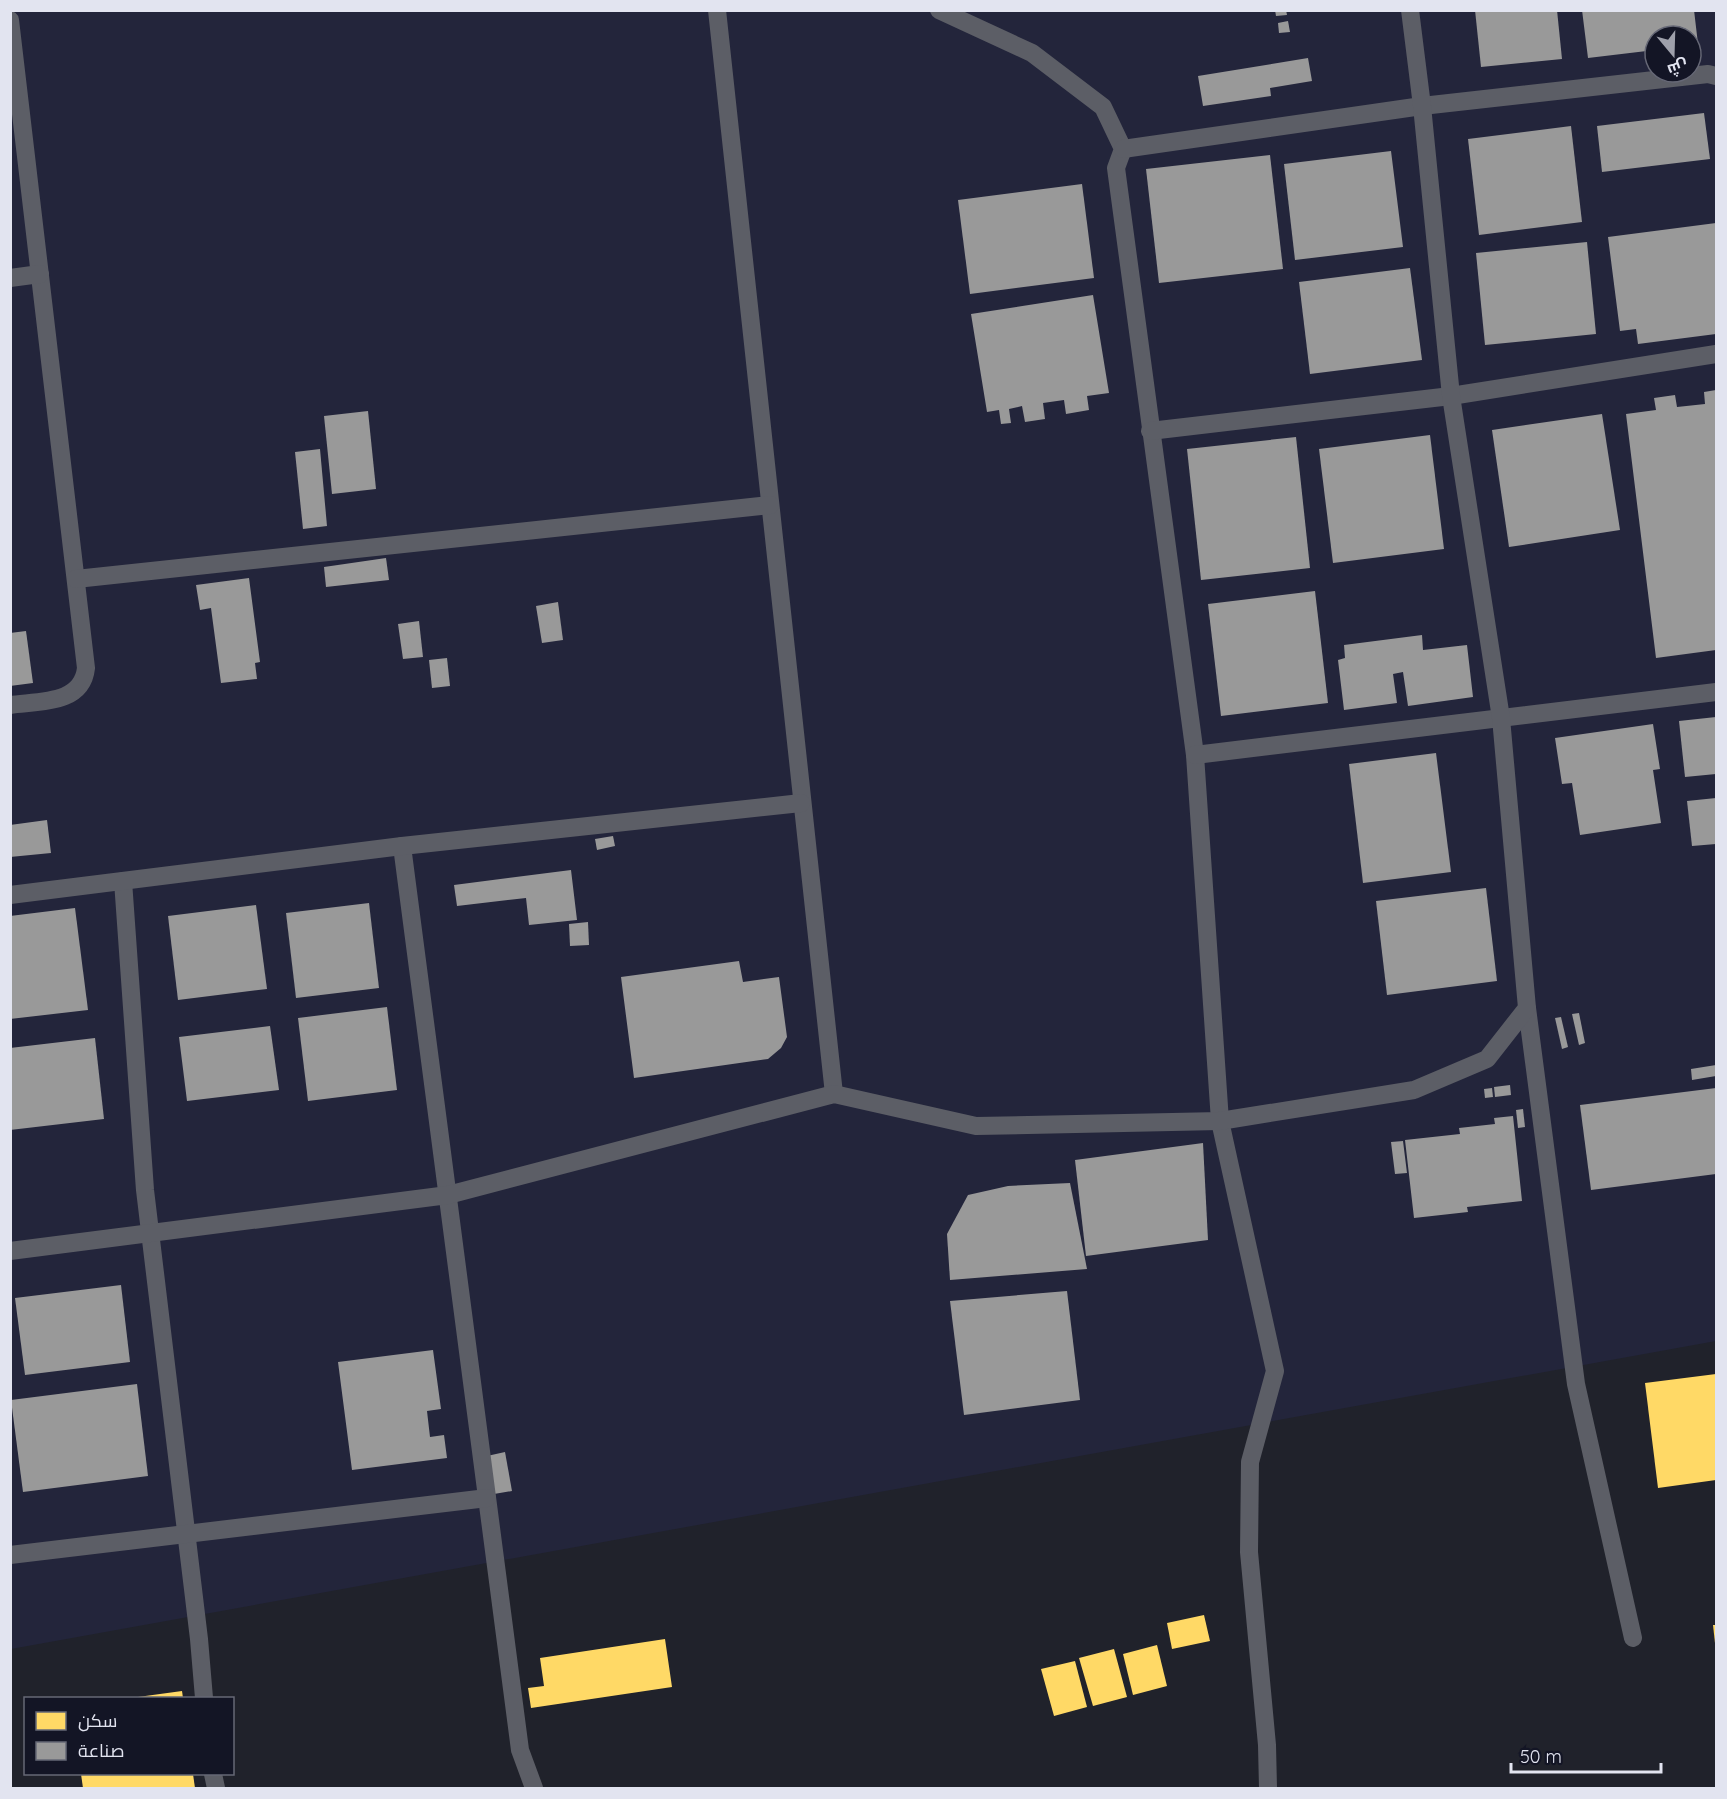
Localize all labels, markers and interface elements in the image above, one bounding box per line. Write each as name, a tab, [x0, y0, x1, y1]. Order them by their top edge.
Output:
north arrow	[1643, 24, 1703, 84]
text: ش	[1665, 55, 1691, 81]
legend	[24, 1697, 234, 1775]
text: سكن	[78, 1709, 117, 1732]
scale bar	[1511, 1736, 1661, 1774]
text: صناعة	[78, 1739, 124, 1762]
text: 50 m	[1520, 1745, 1562, 1768]

